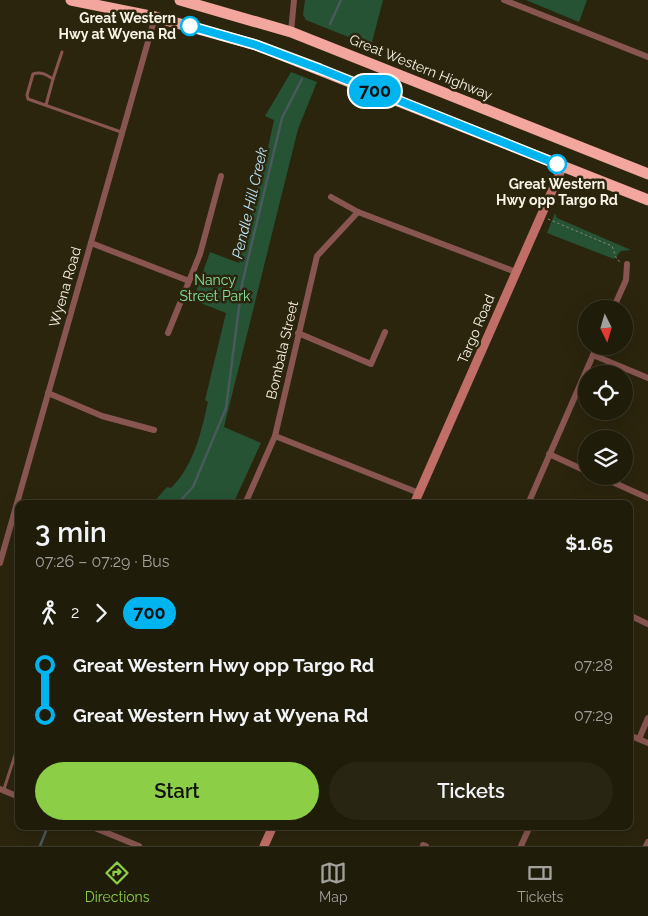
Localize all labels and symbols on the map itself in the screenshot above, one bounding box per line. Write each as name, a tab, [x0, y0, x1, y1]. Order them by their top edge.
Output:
place label: Great Western Hwy at Wyena Rd	[59, 10, 176, 42]
marker: Great Western Hwy at Wyena Rd	[180, 16, 200, 36]
street label: Great Western Highway	[347, 31, 495, 103]
line badge: 700	[346, 75, 404, 107]
water label: Pendle Hill Creek	[228, 145, 272, 261]
marker: Great Western Hwy opp Targo Rd	[547, 154, 567, 174]
place label: Great Western Hwy opp Targo Rd	[496, 176, 618, 208]
street label: Wyena Road	[46, 245, 84, 329]
park label: Nancy Street Park	[180, 272, 251, 304]
street label: Targo Road	[454, 292, 498, 366]
street label: Bombala Street	[263, 299, 301, 401]
north arrow	[578, 300, 632, 355]

